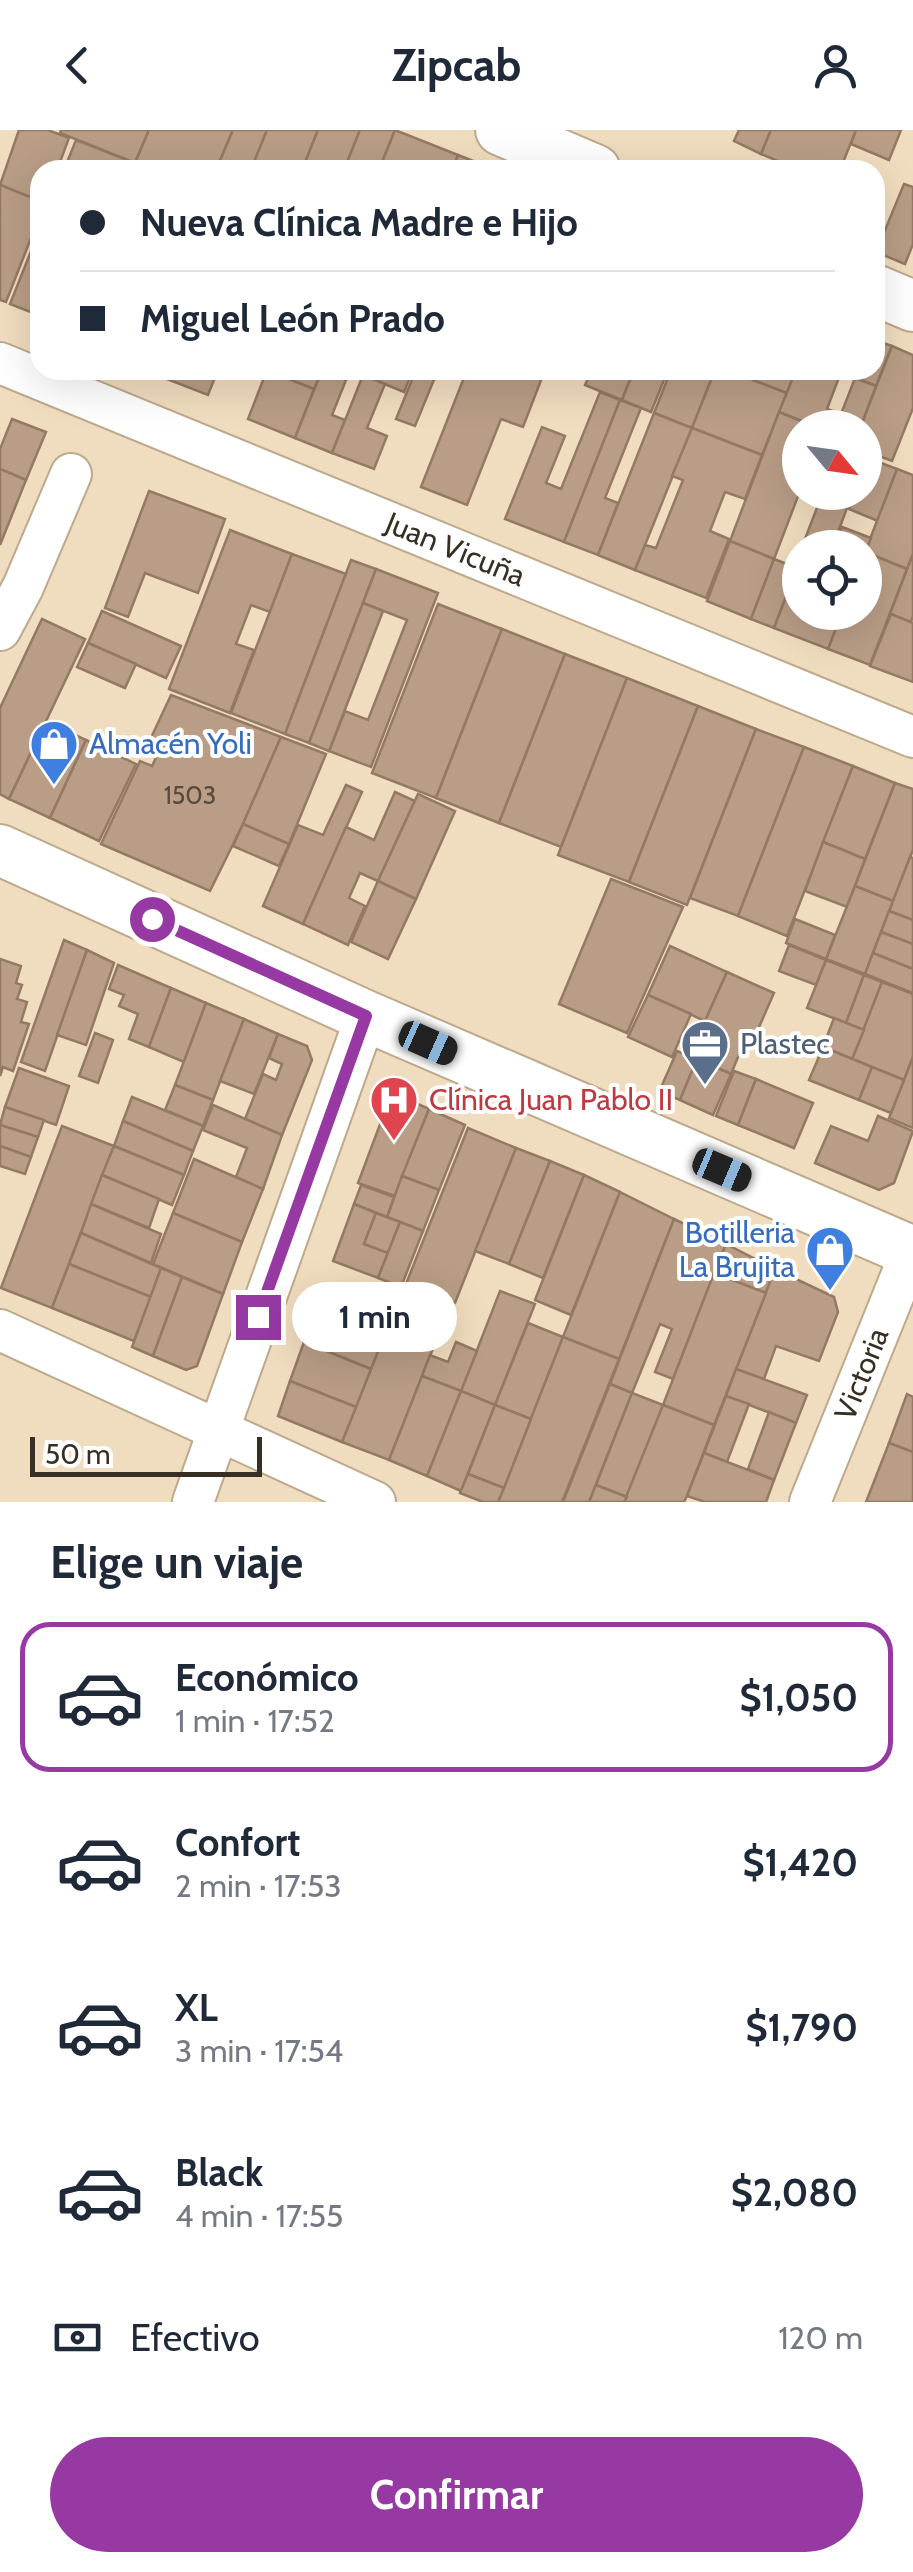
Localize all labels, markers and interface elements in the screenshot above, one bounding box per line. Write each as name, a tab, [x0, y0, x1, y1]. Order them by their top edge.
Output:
icon: back	[50, 38, 105, 93]
text: Zipcab	[392, 38, 521, 92]
icon: person	[808, 38, 863, 93]
text: Nueva Clínica Madre e Hijo	[140, 199, 578, 246]
text: Miguel León Prado	[140, 295, 445, 342]
north arrow	[782, 410, 882, 510]
map controls	[782, 410, 882, 630]
street label: Juan Vicuña	[379, 504, 531, 594]
button: locate	[782, 530, 882, 630]
shop icon: Almacén Yoli	[28, 718, 80, 786]
place label: Almacén Yoli	[89, 725, 252, 762]
house number: 1503	[164, 780, 216, 810]
route start	[130, 897, 175, 942]
car	[394, 1017, 462, 1069]
office icon: Plastec	[679, 1018, 731, 1086]
place label: Plastec	[740, 1025, 830, 1062]
hospital icon: Clínica Juan Pablo II	[368, 1074, 420, 1142]
place label: Clínica Juan Pablo II	[429, 1081, 673, 1118]
car	[689, 1144, 755, 1196]
place label: Botilleria La Brujita	[679, 1214, 796, 1285]
shop icon: Botilleria La Brujita	[804, 1224, 856, 1292]
callout: 1 min	[293, 1282, 458, 1352]
route end	[236, 1295, 281, 1340]
text: 1 min	[338, 1297, 411, 1336]
street label: Victoria	[826, 1322, 897, 1425]
scale bar	[30, 1432, 262, 1476]
text: 50 m	[45, 1437, 111, 1471]
text: Elige un viaje	[50, 1535, 303, 1589]
icon: car	[55, 1652, 145, 1742]
text: Económico	[175, 1654, 359, 1701]
text: $1,050	[739, 1674, 858, 1721]
text: 1 min · 17:52	[175, 1701, 335, 1740]
icon: car	[55, 1817, 145, 1907]
text: Confort	[175, 1819, 300, 1866]
text: $1,420	[743, 1839, 858, 1886]
text: 2 min · 17:53	[175, 1866, 342, 1905]
icon: car	[55, 1982, 145, 2072]
text: XL	[175, 1984, 218, 2031]
text: $1,790	[746, 2004, 858, 2051]
text: 3 min · 17:54	[175, 2031, 343, 2070]
icon: car	[55, 2147, 145, 2237]
text: Black	[175, 2149, 263, 2196]
text: $2,080	[731, 2169, 858, 2216]
text: 4 min · 17:55	[175, 2196, 343, 2235]
icon: cash	[50, 2310, 105, 2365]
text: Efectivo	[130, 2314, 260, 2361]
text: 120 m	[778, 2318, 863, 2357]
button: Confirmar	[50, 2437, 863, 2552]

